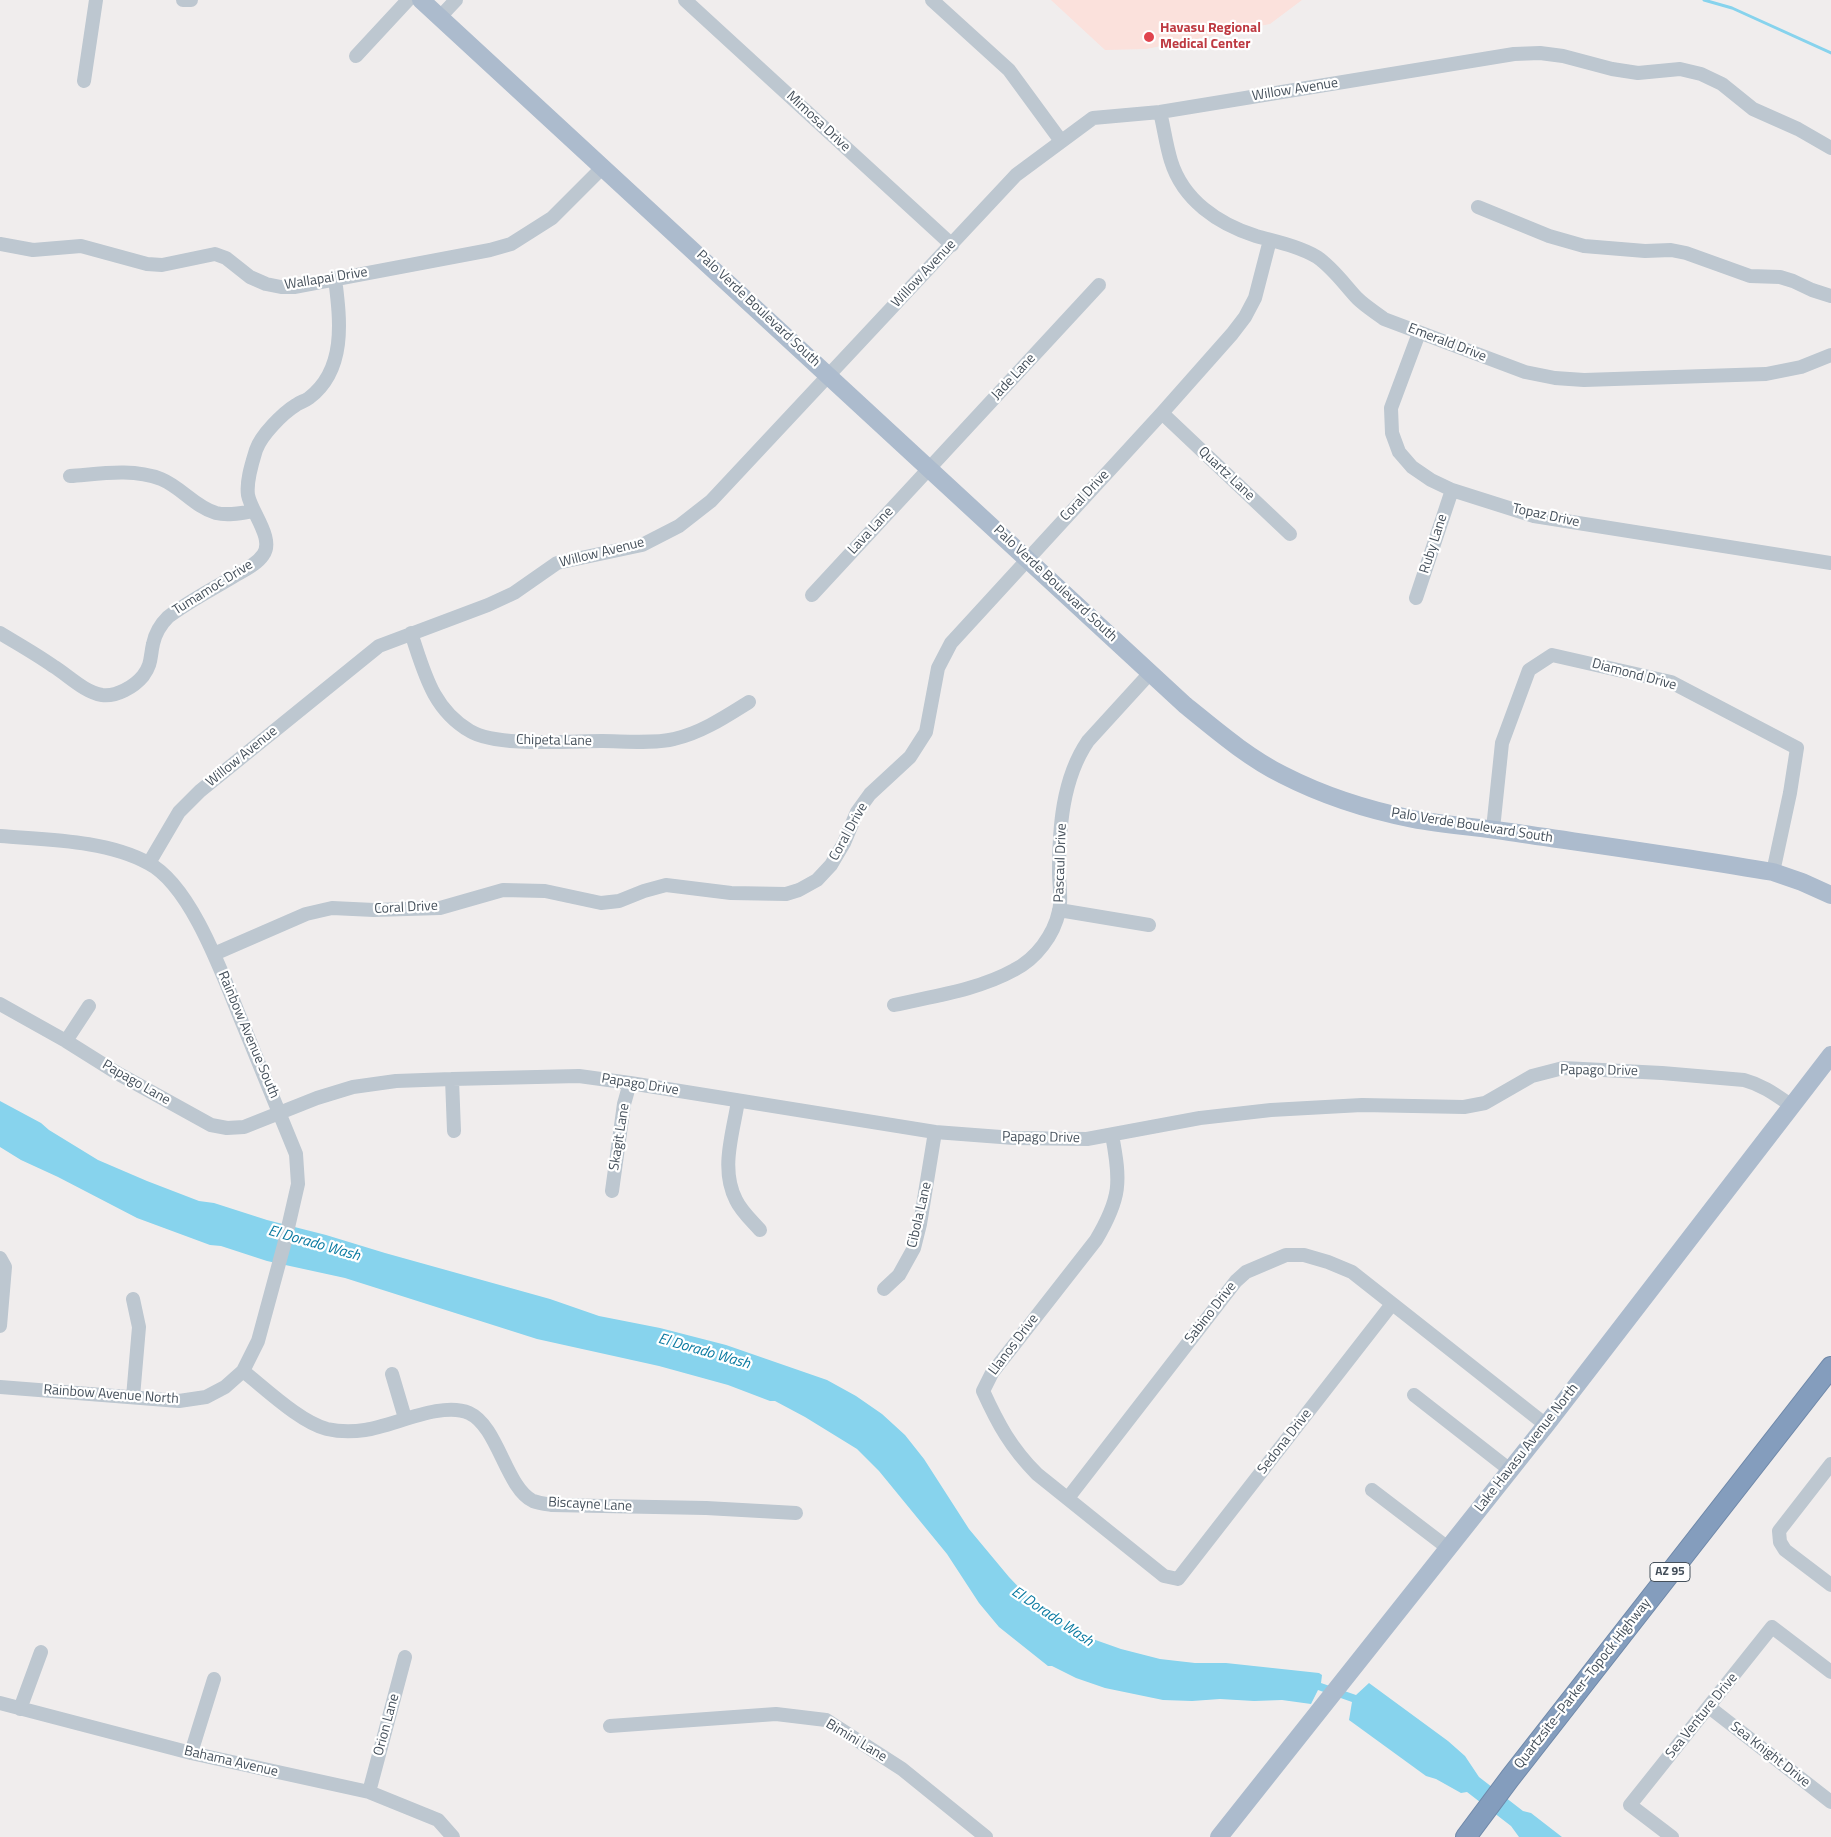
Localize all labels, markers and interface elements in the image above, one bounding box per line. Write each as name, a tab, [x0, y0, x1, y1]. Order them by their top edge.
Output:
place label: Havasu Regional Medical Center	[1160, 21, 1261, 54]
marker: Havasu Regional Medical Center	[1142, 30, 1156, 44]
street label: Willow Avenue	[1251, 75, 1339, 105]
street label: Mimosa Drive	[783, 88, 853, 156]
street label: Willow Avenue	[888, 237, 960, 311]
street label: Palo Verde Boulevard South	[693, 247, 823, 371]
street label: Wallapai Drive	[283, 264, 369, 294]
street label: Emerald Drive	[1405, 320, 1489, 366]
street label: Jade Lane	[988, 350, 1040, 404]
street label: Quartz Lane	[1194, 444, 1258, 504]
street label: Coral Drive	[1057, 467, 1113, 525]
street label: Topaz Drive	[1511, 501, 1581, 531]
street label: Lava Lane	[845, 504, 897, 558]
street label: Ruby Lane	[1417, 512, 1451, 576]
street label: Palo Verde Boulevard South	[990, 522, 1120, 646]
street label: Willow Avenue	[558, 534, 646, 572]
street label: Tumamoc Drive	[170, 557, 256, 619]
street label: Diamond Drive	[1590, 656, 1678, 694]
street label: Willow Avenue	[203, 723, 281, 791]
street label: Chipeta Lane	[516, 732, 592, 750]
street label: Coral Drive	[826, 800, 872, 864]
street label: Palo Verde Boulevard South	[1390, 805, 1554, 847]
street label: Pascaul Drive	[1051, 823, 1071, 903]
street label: Coral Drive	[374, 898, 438, 918]
street label: Rainbow Avenue South	[214, 969, 282, 1101]
street label: Papago Lane	[99, 1057, 173, 1109]
street label: Papago Drive	[1560, 1062, 1638, 1080]
street label: Papago Drive	[600, 1071, 680, 1099]
street label: Skagit Lane	[606, 1102, 634, 1172]
street label: Papago Drive	[1002, 1129, 1080, 1147]
street label: Cibola Lane	[904, 1180, 936, 1250]
water label: El Dorado Wash	[266, 1222, 362, 1266]
street label: Sabino Drive	[1182, 1279, 1240, 1347]
street label: Llanos Drive	[986, 1311, 1042, 1379]
water label: El Dorado Wash	[656, 1330, 752, 1374]
street label: Lake Havasu Avenue North	[1472, 1380, 1582, 1516]
street label: Rainbow Avenue North	[43, 1382, 179, 1408]
street label: Sedona Drive	[1254, 1406, 1316, 1478]
street label: Biscayne Lane	[548, 1494, 632, 1516]
road number: AZ 95	[1650, 1562, 1690, 1581]
water label: El Dorado Wash	[1008, 1583, 1096, 1651]
street label: Quartzsite–Parker–Topock Highway	[1511, 1595, 1655, 1773]
street label: Sea Venture Drive	[1662, 1670, 1742, 1762]
street label: Orion Lane	[371, 1692, 403, 1758]
street label: Bimini Lane	[822, 1716, 890, 1766]
street label: Sea Knight Drive	[1727, 1719, 1813, 1791]
street label: Bahama Avenue	[182, 1743, 280, 1781]

